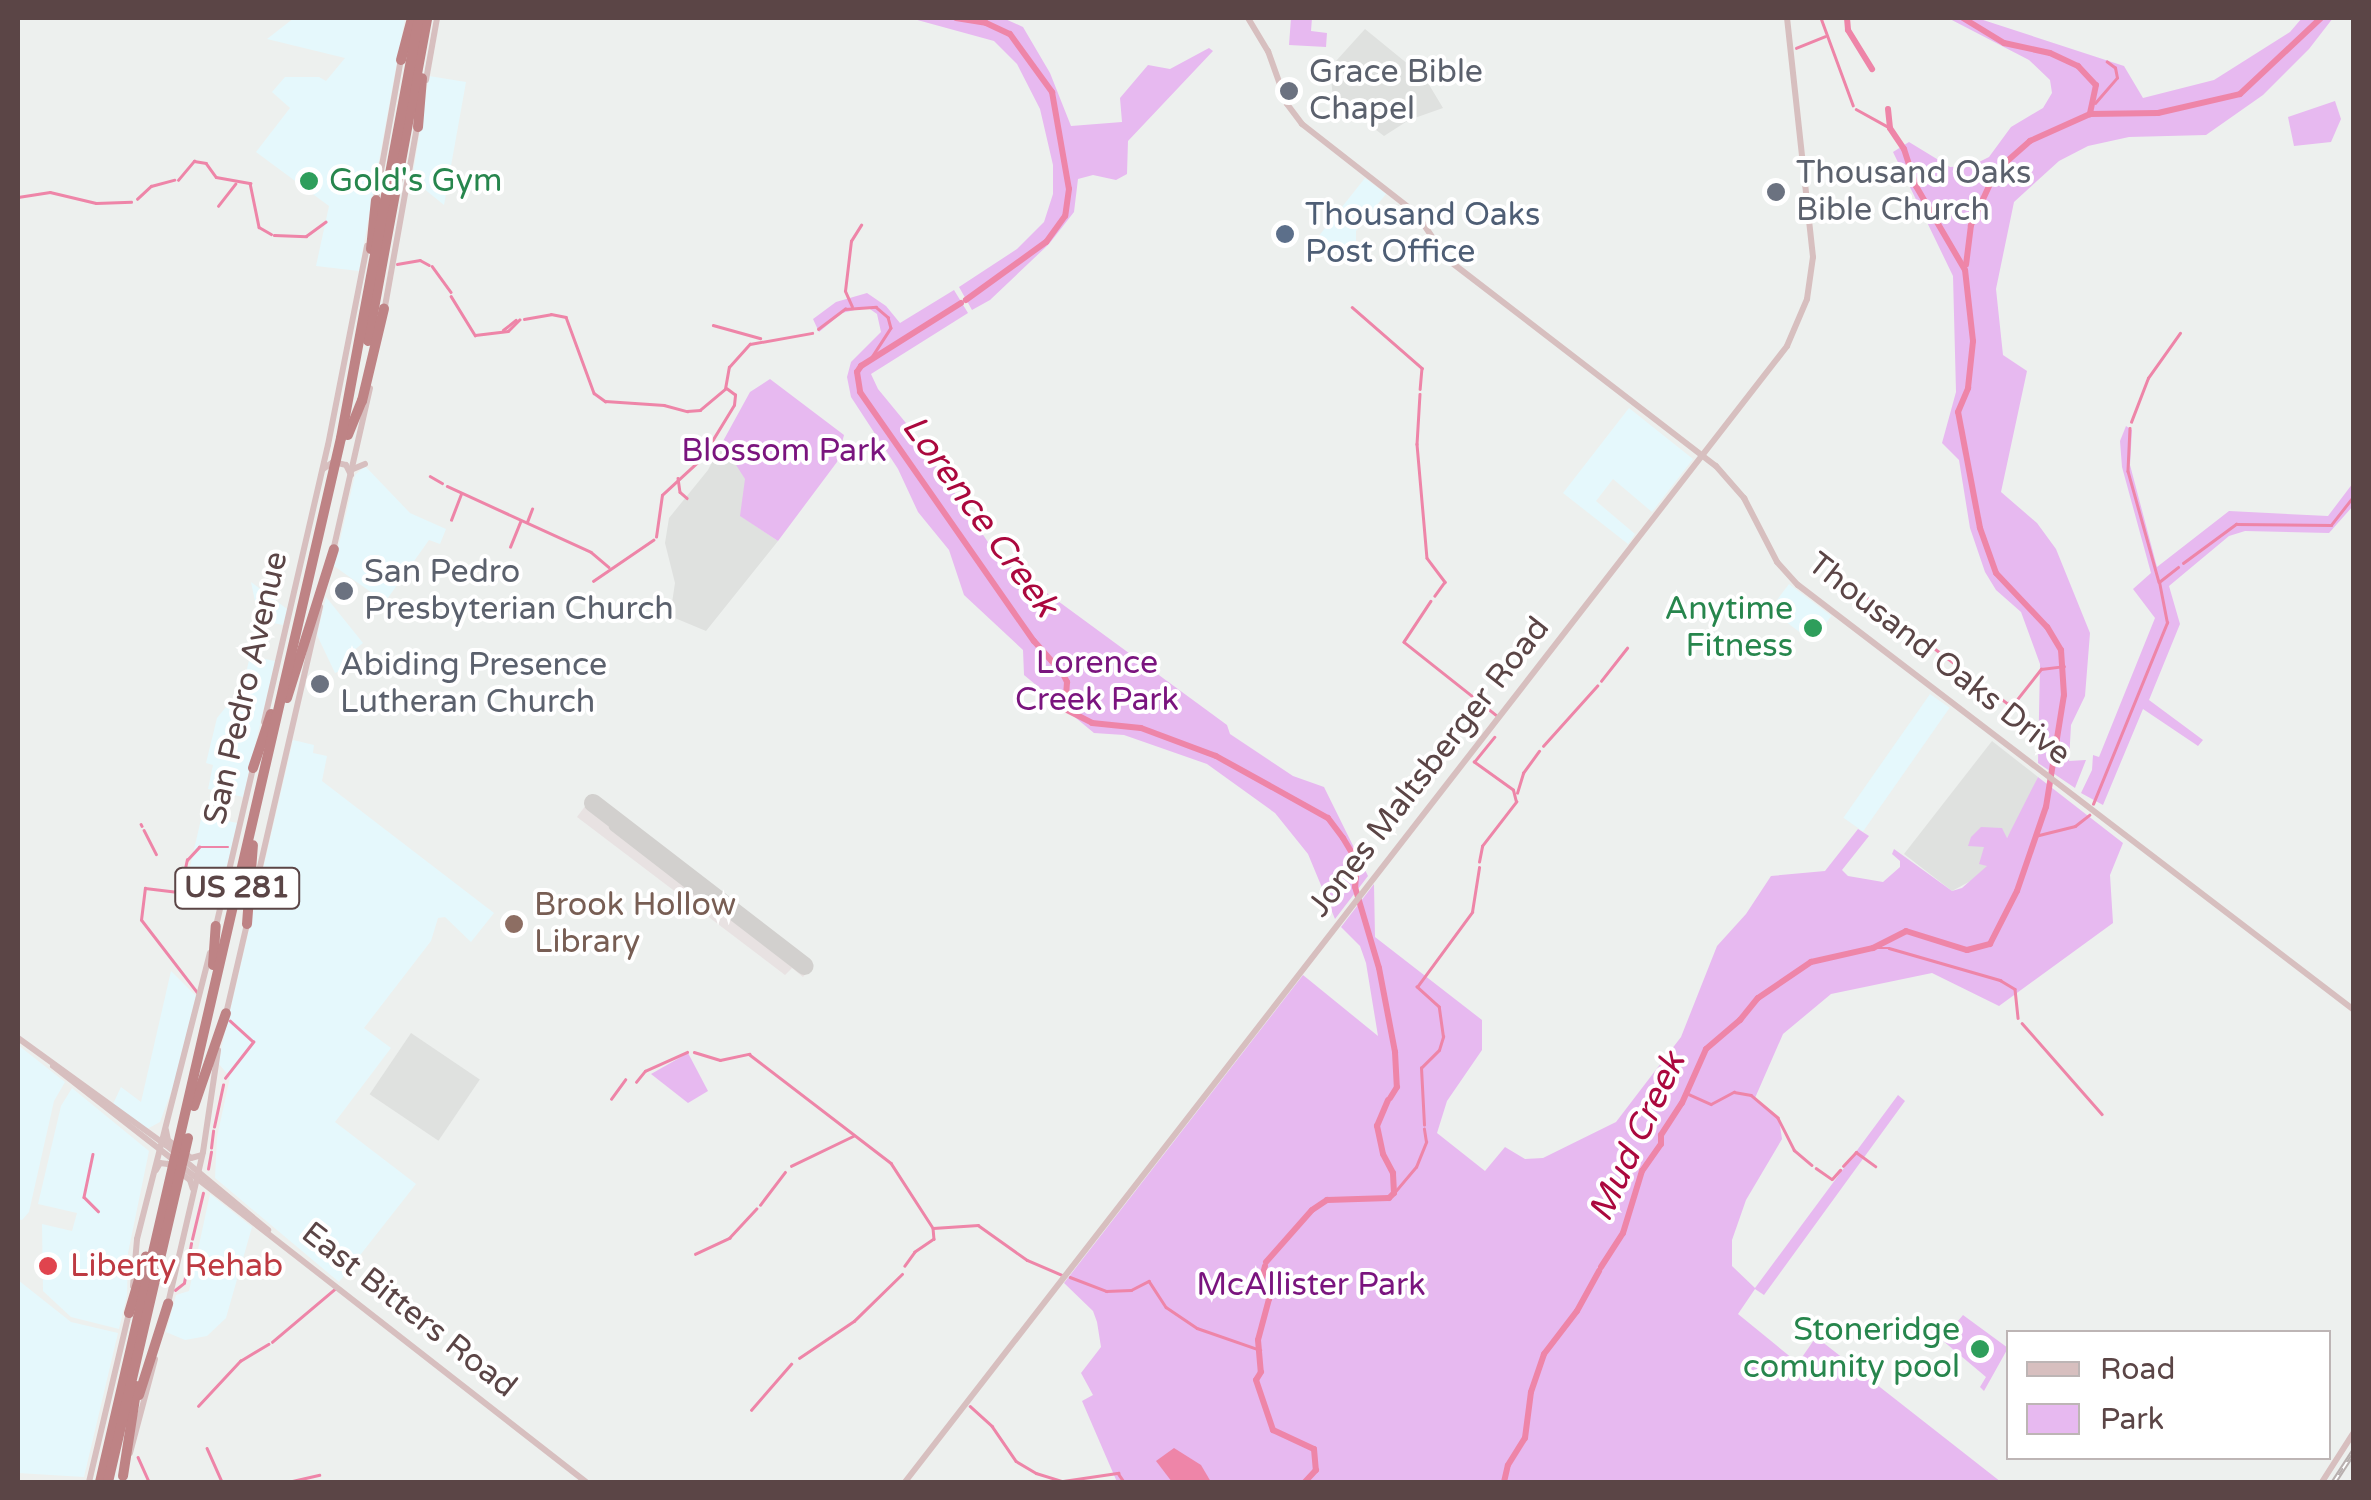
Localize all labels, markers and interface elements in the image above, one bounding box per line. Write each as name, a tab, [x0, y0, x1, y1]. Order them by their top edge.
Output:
place label: Grace Bible Chapel	[1309, 54, 1483, 129]
marker: Grace Bible Chapel	[1278, 80, 1300, 102]
place label: Thousand Oaks Bible Church	[1796, 155, 2031, 230]
place label: Gold's Gym	[329, 162, 502, 200]
marker: Gold's Gym	[298, 170, 320, 192]
marker: Thousand Oaks Bible Church	[1765, 181, 1787, 203]
place label: Thousand Oaks Post Office	[1305, 197, 1540, 272]
marker: Thousand Oaks Post Office	[1274, 223, 1296, 245]
water label: Lorence Creek	[893, 407, 1067, 625]
park label: Blossom Park	[681, 432, 887, 470]
street label: Thousand Oaks Drive	[1800, 545, 2078, 773]
street label: San Pedro Avenue	[196, 548, 296, 828]
place label: San Pedro Presbyterian Church	[364, 554, 674, 629]
marker: San Pedro Presbyterian Church	[333, 580, 355, 602]
place label: Anytime Fitness	[1665, 591, 1793, 666]
street label: Jones Maltsberger Road	[1300, 610, 1558, 924]
marker: Anytime Fitness	[1802, 617, 1824, 639]
park label: Lorence Creek Park	[1015, 645, 1179, 720]
place label: Abiding Presence Lutheran Church	[340, 647, 607, 722]
marker: Abiding Presence Lutheran Church	[309, 673, 331, 695]
road number: US 281	[172, 863, 302, 913]
place label: Brook Hollow Library	[534, 887, 736, 962]
marker: Brook Hollow Library	[503, 913, 525, 935]
water label: Mud Creek	[1580, 1046, 1694, 1228]
street label: East Bitters Road	[294, 1214, 524, 1406]
place label: Liberty Rehab	[70, 1247, 283, 1285]
marker: Liberty Rehab	[35, 1253, 61, 1279]
park label: McAllister Park	[1196, 1266, 1426, 1304]
place label: Stoneridge comunity pool	[1743, 1312, 1960, 1387]
legend	[2006, 1330, 2331, 1460]
marker: Stoneridge comunity pool	[1969, 1338, 1991, 1360]
text: Road	[2100, 1351, 2175, 1388]
text: Park	[2100, 1401, 2164, 1438]

